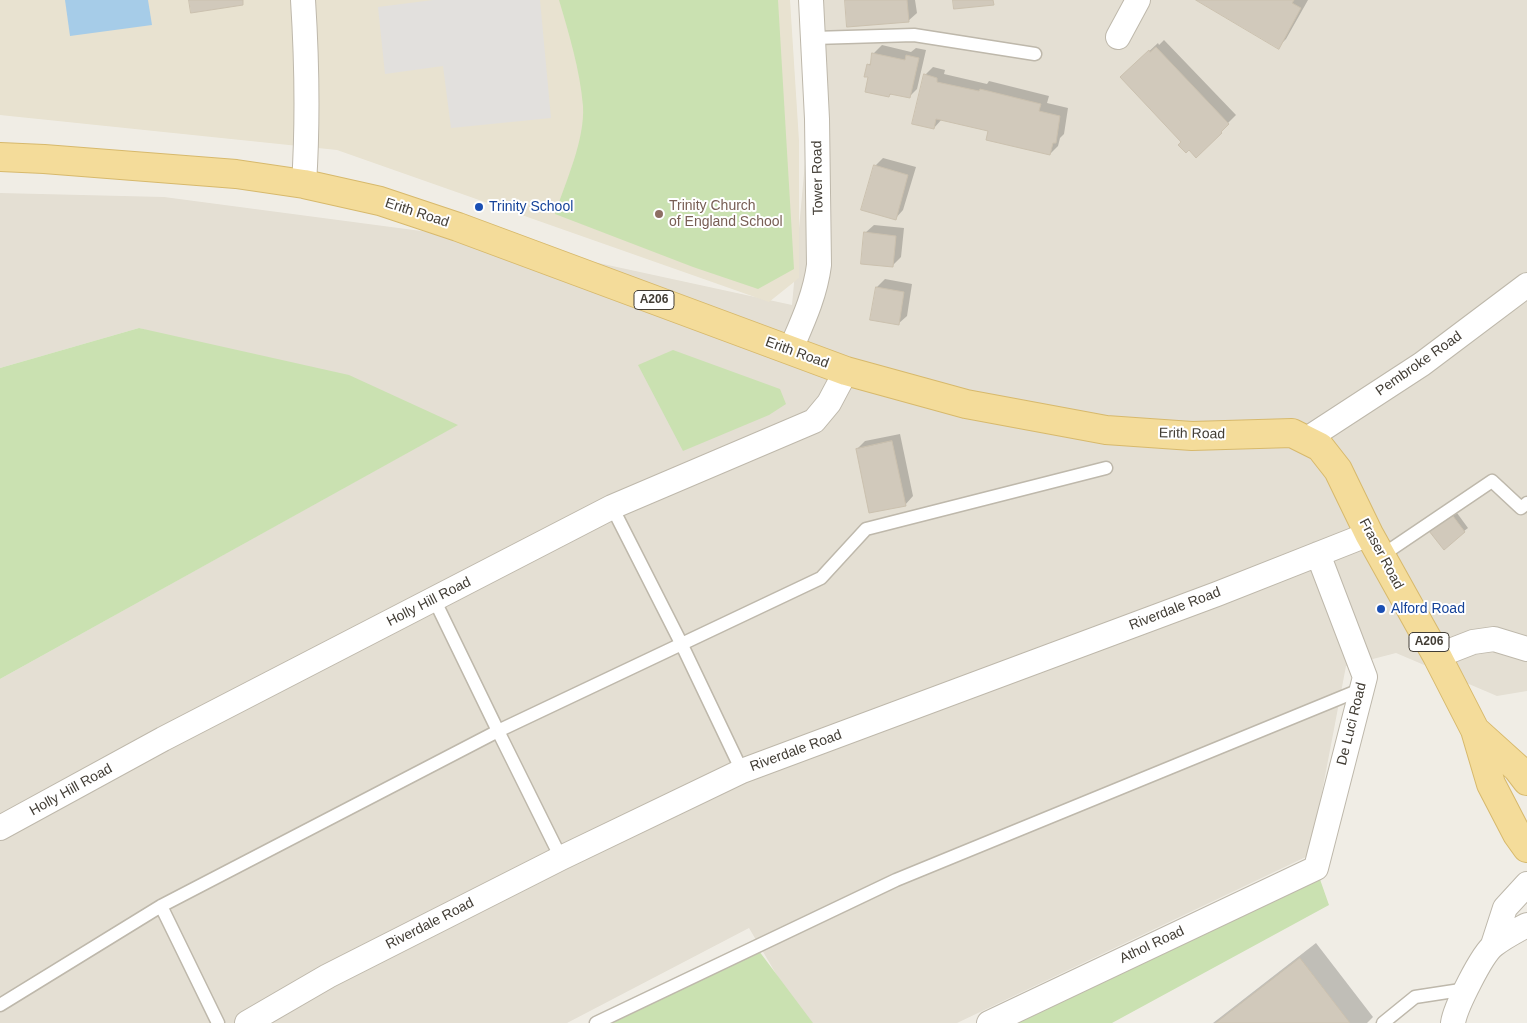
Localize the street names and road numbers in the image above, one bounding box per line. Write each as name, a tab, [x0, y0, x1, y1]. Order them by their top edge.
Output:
street label: Tower Road	[809, 141, 827, 215]
street label: Erith Road	[383, 195, 451, 231]
road number: A206	[634, 290, 674, 310]
street label: Pembroke Road	[1373, 328, 1465, 400]
street label: Erith Road	[763, 334, 831, 372]
street label: Erith Road	[1159, 425, 1225, 443]
street label: Fraser Road	[1355, 516, 1407, 592]
street label: Holly Hill Road	[384, 574, 474, 630]
street label: Riverdale Road	[1127, 584, 1223, 634]
road number: A206	[1409, 632, 1449, 652]
street label: De Luci Road	[1334, 681, 1370, 767]
street label: Riverdale Road	[748, 727, 844, 775]
street label: Holly Hill Road	[27, 760, 115, 820]
street label: Riverdale Road	[383, 895, 477, 953]
street label: Athol Road	[1117, 923, 1187, 967]

